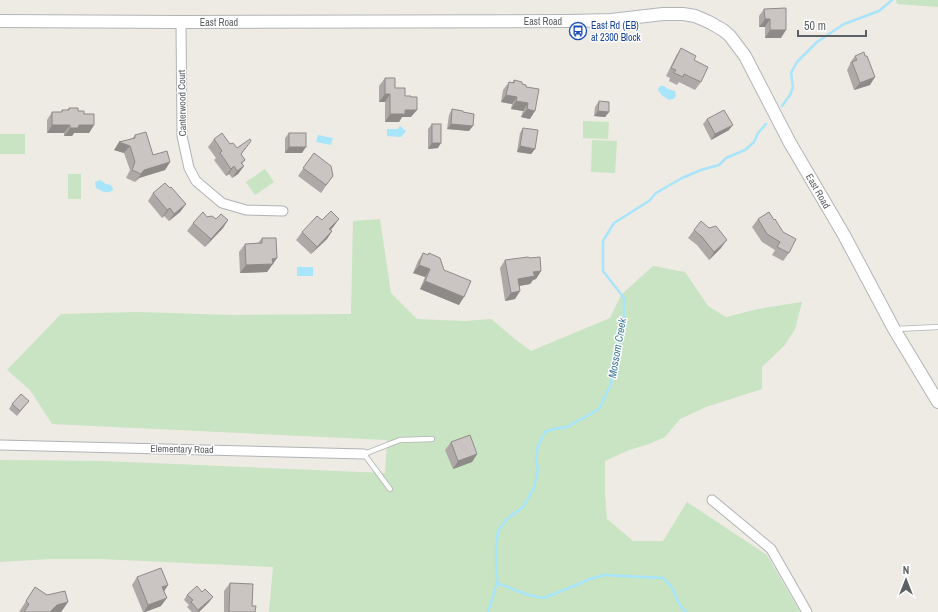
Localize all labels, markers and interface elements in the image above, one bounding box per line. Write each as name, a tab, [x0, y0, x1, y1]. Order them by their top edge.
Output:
scale bar	[798, 12, 866, 38]
street label: East Road	[524, 15, 562, 28]
street label: East Road	[200, 16, 238, 29]
text: 50 m	[804, 18, 826, 34]
place label: East Rd (EB) at 2300 Block	[591, 19, 642, 44]
bus stop icon: East Rd (EB) at 2300 Block	[568, 21, 588, 41]
street label: Canterwood Court	[175, 69, 189, 136]
street label: East Road	[803, 171, 833, 211]
water label: Mossom Creek	[605, 316, 629, 379]
street label: Elementary Road	[150, 442, 214, 456]
north arrow	[886, 560, 926, 600]
text: N	[903, 563, 909, 577]

